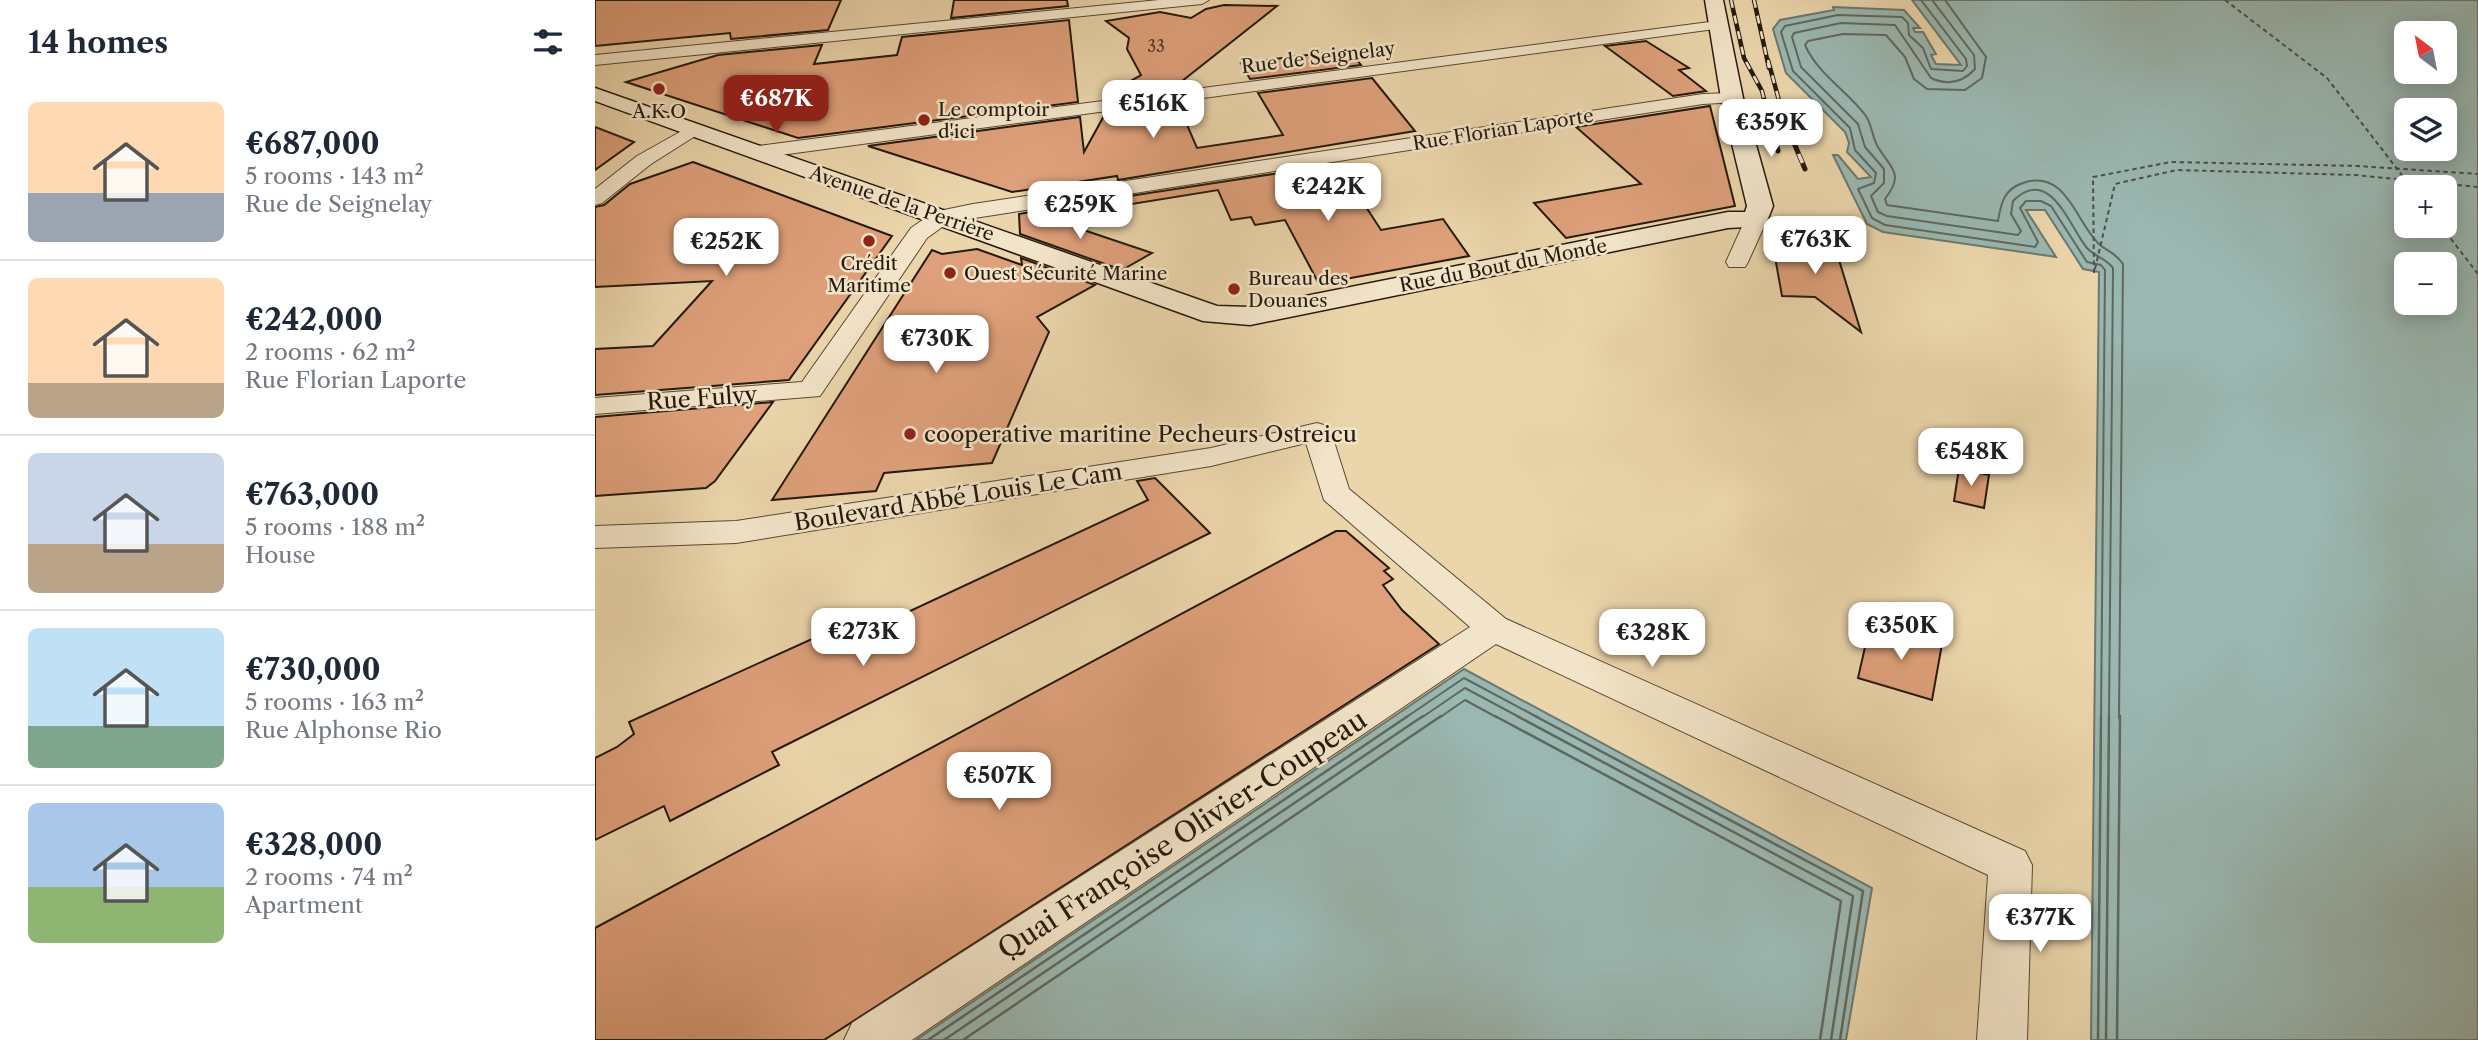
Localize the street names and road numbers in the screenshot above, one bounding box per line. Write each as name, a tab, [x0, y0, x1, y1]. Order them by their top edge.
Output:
street label: Rue de Seignelay	[1240, 37, 1397, 78]
street label: Rue Florian Laporte	[1411, 104, 1595, 155]
street label: Avenue de la Perrière	[805, 161, 997, 246]
street label: Rue du Bout du Monde	[1397, 234, 1609, 297]
street label: Rue Fulvy	[646, 380, 758, 416]
street label: Boulevard Abbé Louis Le Cam	[792, 457, 1124, 537]
street label: Quai Françoise Olivier-Coupeau	[991, 702, 1373, 966]

